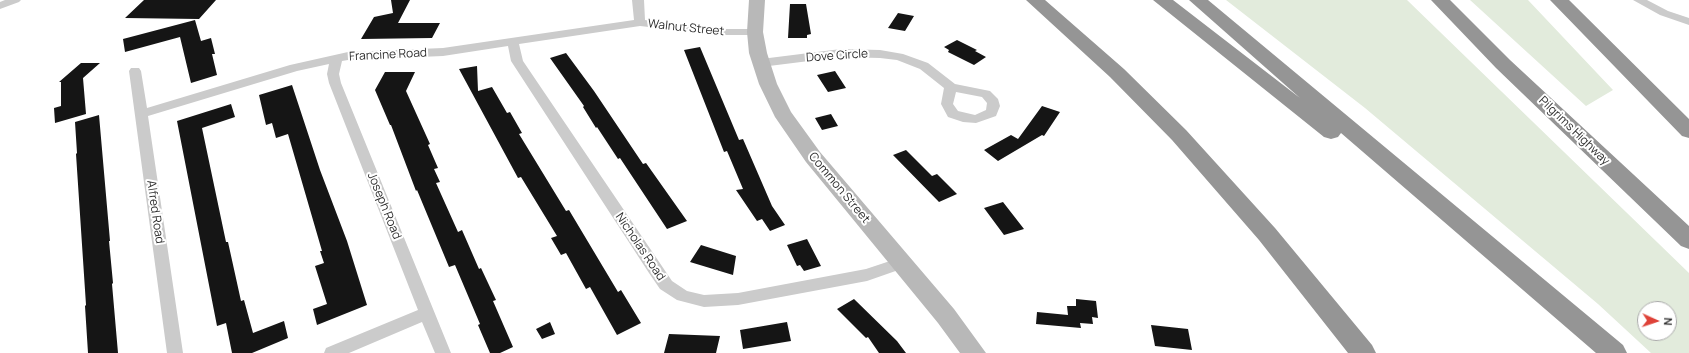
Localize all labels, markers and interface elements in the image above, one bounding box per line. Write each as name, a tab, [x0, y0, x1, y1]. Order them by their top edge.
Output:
street label: Walnut Street	[647, 17, 725, 39]
street label: Francine Road	[349, 46, 427, 64]
street label: Dove Circle	[806, 47, 868, 65]
street label: Pilgrims Highway	[1536, 94, 1612, 168]
street label: Common Street	[805, 150, 873, 226]
street label: Joseph Road	[364, 170, 404, 242]
street label: Alfred Road	[143, 179, 167, 245]
street label: Nicholas Road	[612, 210, 668, 284]
north arrow	[1637, 301, 1677, 341]
text: N	[1661, 317, 1676, 326]

